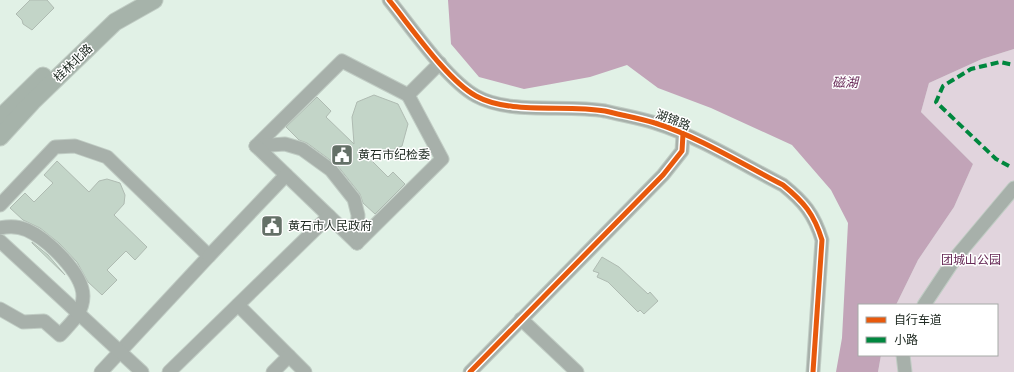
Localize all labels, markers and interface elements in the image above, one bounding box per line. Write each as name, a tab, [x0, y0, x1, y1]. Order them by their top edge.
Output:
street label: 桂林北路	[50, 41, 94, 84]
water label: 磁湖	[832, 74, 860, 90]
street label: 湖锦路	[654, 106, 693, 132]
public building icon: 黄石市纪检委	[329, 142, 355, 168]
place label: 黄石市纪检委	[358, 147, 430, 161]
public building icon: 黄石市人民政府	[259, 213, 285, 239]
place label: 黄石市人民政府	[288, 218, 372, 232]
park label: 团城山公园	[941, 252, 1001, 266]
legend	[858, 304, 998, 356]
text: 自行车道	[894, 312, 942, 326]
text: 小路	[894, 332, 918, 346]

